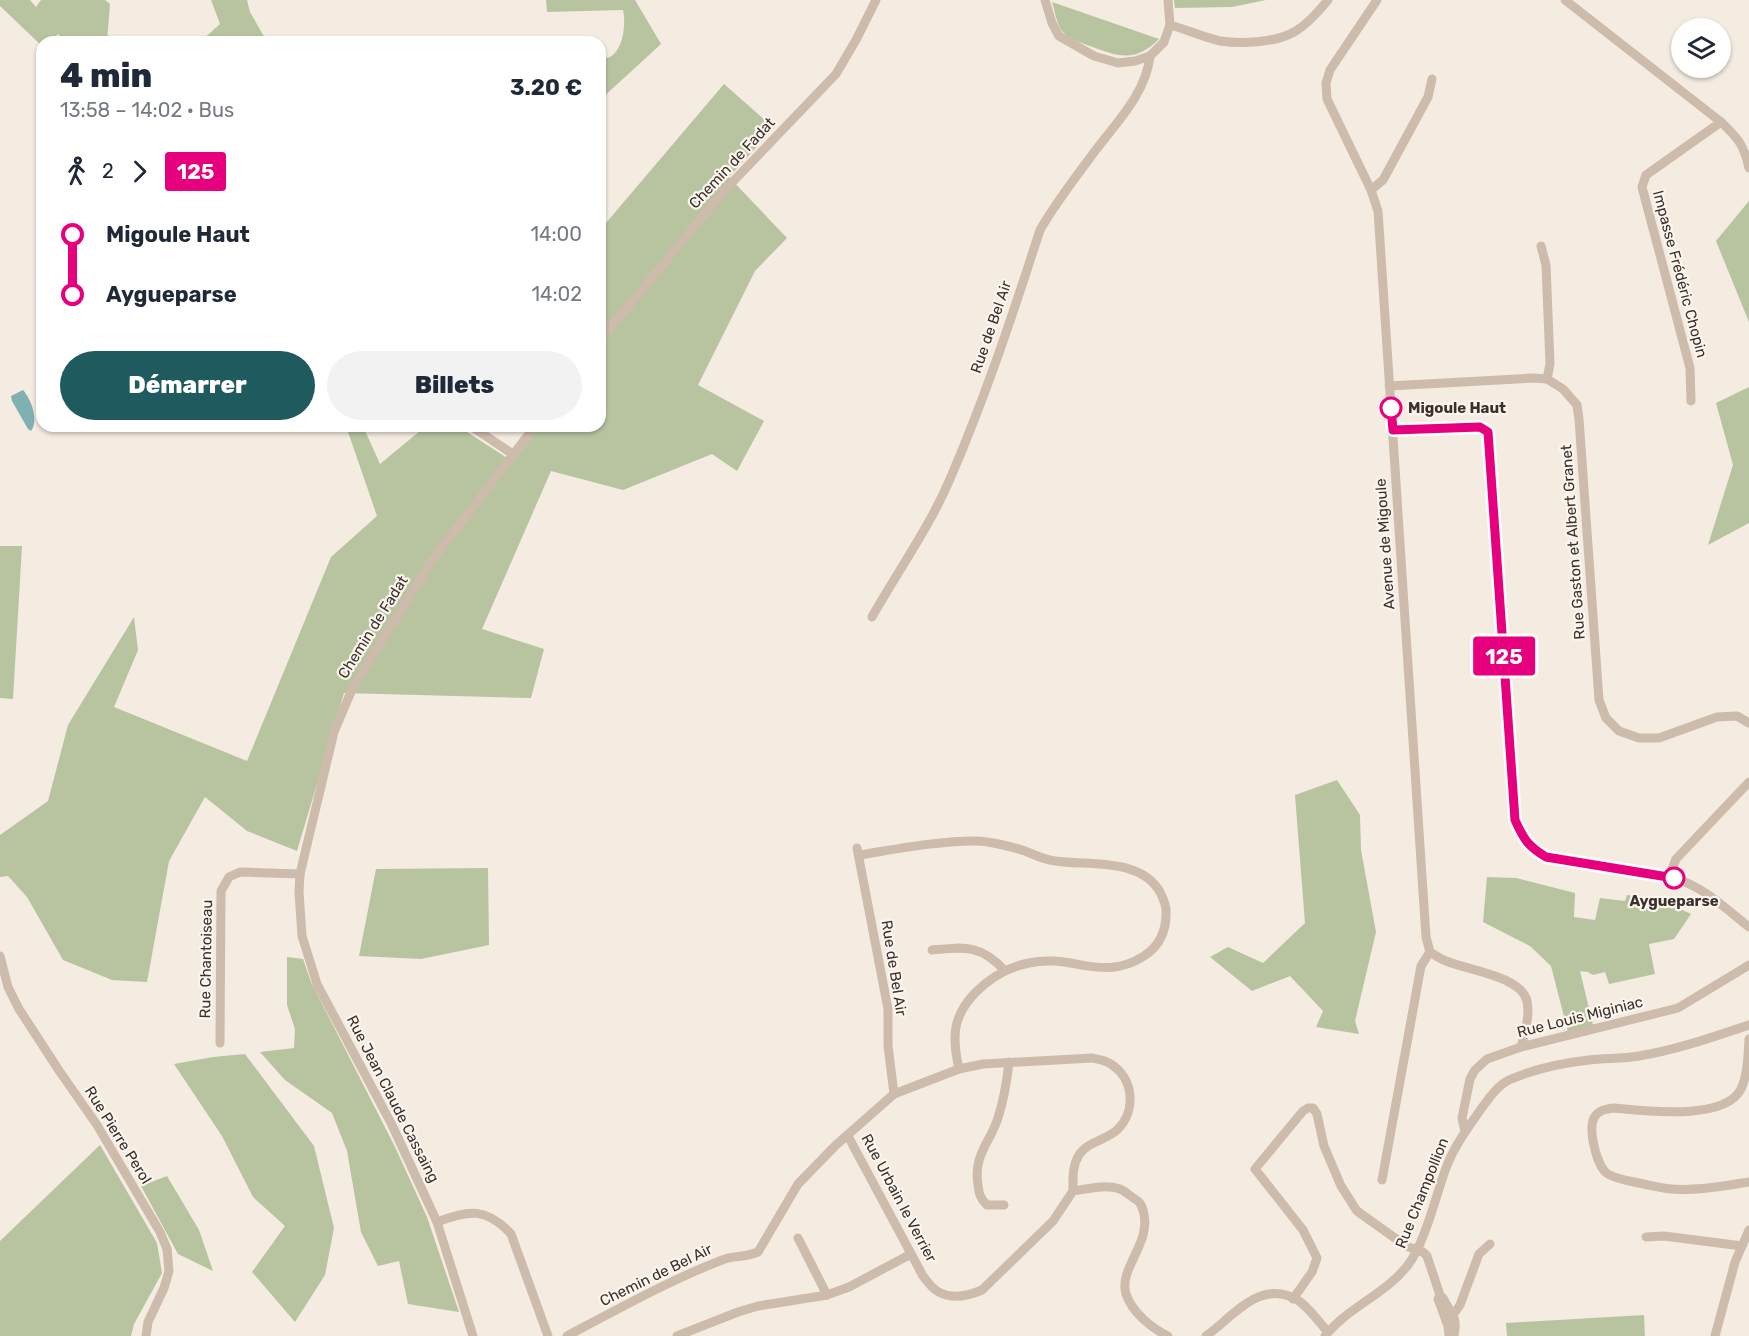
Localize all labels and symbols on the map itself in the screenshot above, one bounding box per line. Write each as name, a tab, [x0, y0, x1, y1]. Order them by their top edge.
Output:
street label: Chemin de Fadat	[685, 114, 779, 212]
street label: Impasse Frédéric Chopin	[1649, 188, 1711, 360]
street label: Rue de Bel Air	[967, 278, 1015, 376]
marker: Migoule Haut	[1380, 397, 1402, 419]
place label: Migoule Haut	[1408, 399, 1506, 417]
street label: Rue Gaston et Albert Granet	[1557, 444, 1589, 640]
street label: Avenue de Migoule	[1371, 478, 1399, 610]
street label: Chemin de Fadat	[334, 572, 412, 682]
line badge: 125	[1470, 636, 1538, 676]
marker: Aygueparse	[1663, 867, 1685, 889]
place label: Aygueparse	[1629, 892, 1719, 910]
street label: Rue Chantoiseau	[196, 899, 216, 1019]
street label: Rue de Bel Air	[878, 919, 910, 1017]
street label: Rue Louis Miginiac	[1515, 993, 1645, 1041]
street label: Rue Jean Claude Cassaing	[343, 1012, 443, 1186]
street label: Rue Pierre Perol	[81, 1083, 155, 1187]
street label: Rue Urbain le Verrier	[858, 1131, 941, 1265]
street label: Rue Champollion	[1392, 1135, 1452, 1251]
street label: Chemin de Bel Air	[597, 1240, 715, 1310]

